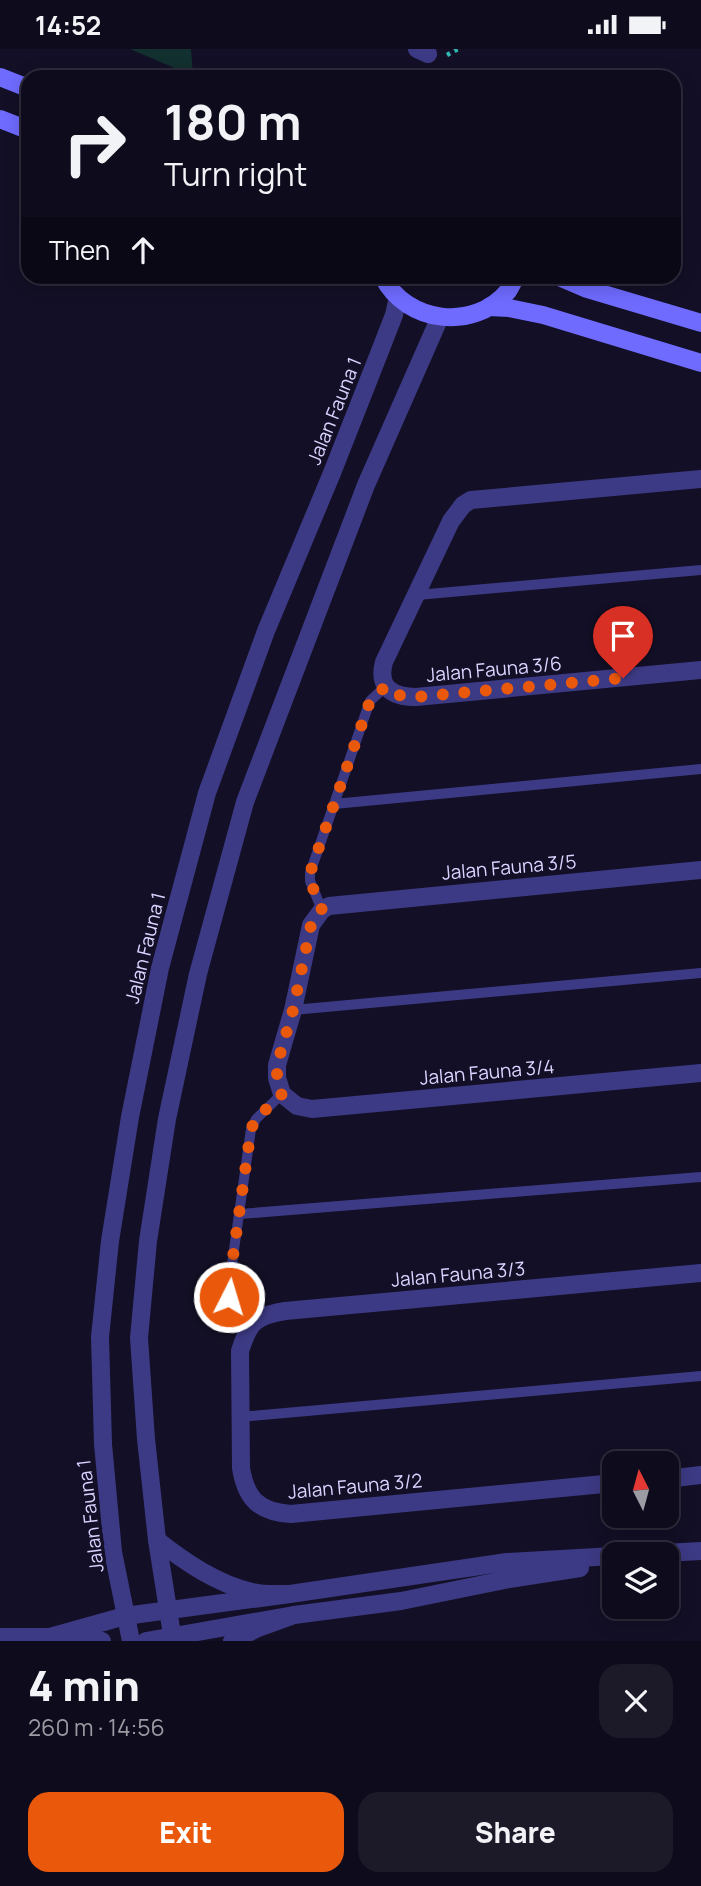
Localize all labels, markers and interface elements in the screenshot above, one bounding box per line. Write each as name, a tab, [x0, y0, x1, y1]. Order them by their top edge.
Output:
text: 14:52	[35, 7, 101, 43]
text: 180 m	[164, 88, 302, 155]
icon: right	[49, 98, 140, 189]
text: Turn right	[164, 152, 307, 196]
icon: ahead	[124, 231, 162, 269]
text: Then	[49, 232, 110, 268]
street label: Jalan Fauna 1	[301, 353, 367, 469]
pin	[593, 606, 653, 678]
icon: arrive	[604, 617, 642, 655]
street label: Jalan Fauna 3/6	[425, 650, 563, 688]
street label: Jalan Fauna 3/5	[441, 848, 577, 886]
street label: Jalan Fauna 1	[119, 890, 171, 1006]
street label: Jalan Fauna 3/4	[419, 1053, 555, 1091]
street label: Jalan Fauna 3/3	[390, 1255, 526, 1293]
position arrow	[192, 1260, 266, 1334]
north arrow	[602, 1451, 679, 1528]
map controls	[602, 1451, 679, 1619]
street label: Jalan Fauna 1	[70, 1458, 110, 1574]
street label: Jalan Fauna 3/2	[287, 1467, 423, 1505]
button: layers	[602, 1542, 679, 1619]
text: 4 min	[28, 1656, 140, 1714]
button: close	[599, 1664, 673, 1738]
text: 260 m · 14:56	[28, 1711, 165, 1743]
button: Exit	[28, 1792, 344, 1872]
button: Share	[358, 1792, 673, 1872]

